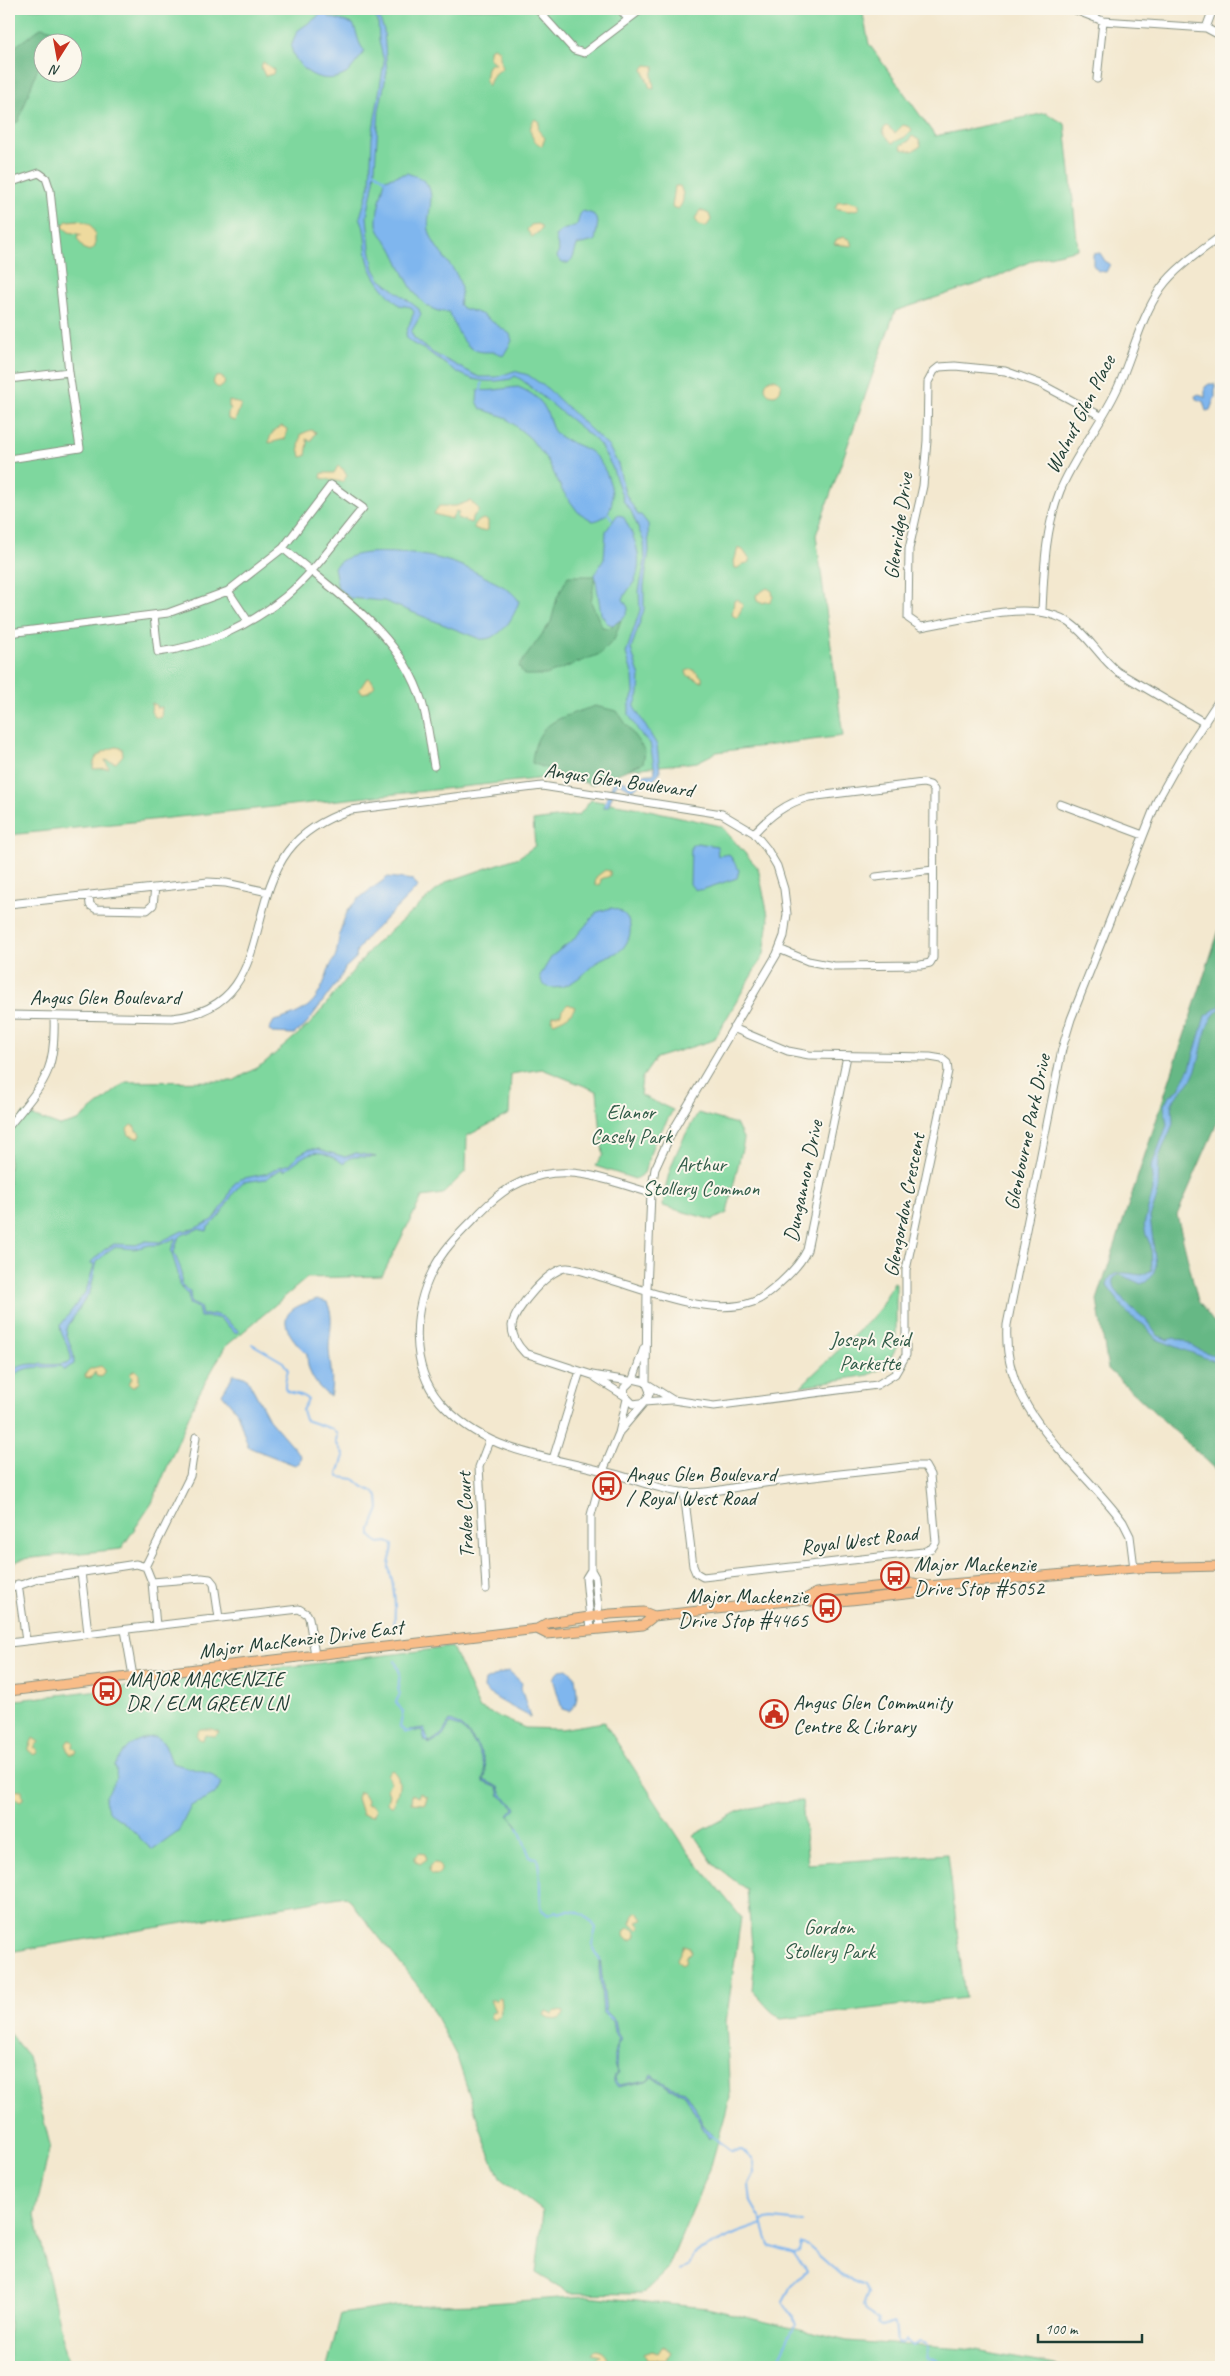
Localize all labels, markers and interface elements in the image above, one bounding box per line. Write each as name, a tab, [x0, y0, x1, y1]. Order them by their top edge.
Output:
north arrow	[32, 32, 82, 82]
text: N	[47, 61, 61, 79]
street label: Walnut Glen Place	[1039, 349, 1121, 478]
street label: Glenridge Drive	[878, 470, 918, 581]
street label: Angus Glen Boulevard	[543, 757, 698, 804]
street label: Angus Glen Boulevard	[30, 984, 183, 1010]
street label: Glenbourne Park Drive	[998, 1050, 1057, 1212]
park label: Elanor Casely Park	[590, 1099, 673, 1149]
street label: Dungannon Drive	[777, 1117, 829, 1244]
street label: Glengordon Crescent	[877, 1129, 931, 1279]
park label: Arthur Stollery Common	[643, 1151, 760, 1201]
park label: Joseph Reid Parkette	[829, 1326, 914, 1376]
place label: Angus Glen Boulevard / Royal West Road	[626, 1461, 779, 1511]
street label: Tralee Court	[450, 1469, 480, 1559]
bus stop icon: Angus Glen Boulevard / Royal West Road	[592, 1471, 622, 1501]
street label: Royal West Road	[799, 1519, 923, 1560]
place label: Major Mackenzie Drive Stop #5052	[914, 1551, 1045, 1601]
bus stop icon: Major Mackenzie Drive Stop #5052	[880, 1561, 910, 1591]
place label: Major Mackenzie Drive Stop #4465	[678, 1583, 810, 1633]
bus stop icon: Major Mackenzie Drive Stop #4465	[812, 1593, 842, 1623]
street label: Major MacKenzie Drive East	[197, 1613, 408, 1664]
place label: MAJOR MACKENZIE DR / ELM GREEN LN	[126, 1666, 291, 1716]
bus stop icon: MAJOR MACKENZIE DR / ELM GREEN LN	[92, 1676, 122, 1706]
place label: Angus Glen Community Centre & Library	[793, 1689, 954, 1739]
public building icon: Angus Glen Community Centre & Library	[759, 1699, 789, 1729]
park label: Gordon Stollery Park	[783, 1914, 877, 1964]
scale bar	[1038, 2311, 1141, 2343]
text: 100 m	[1045, 2320, 1079, 2339]

